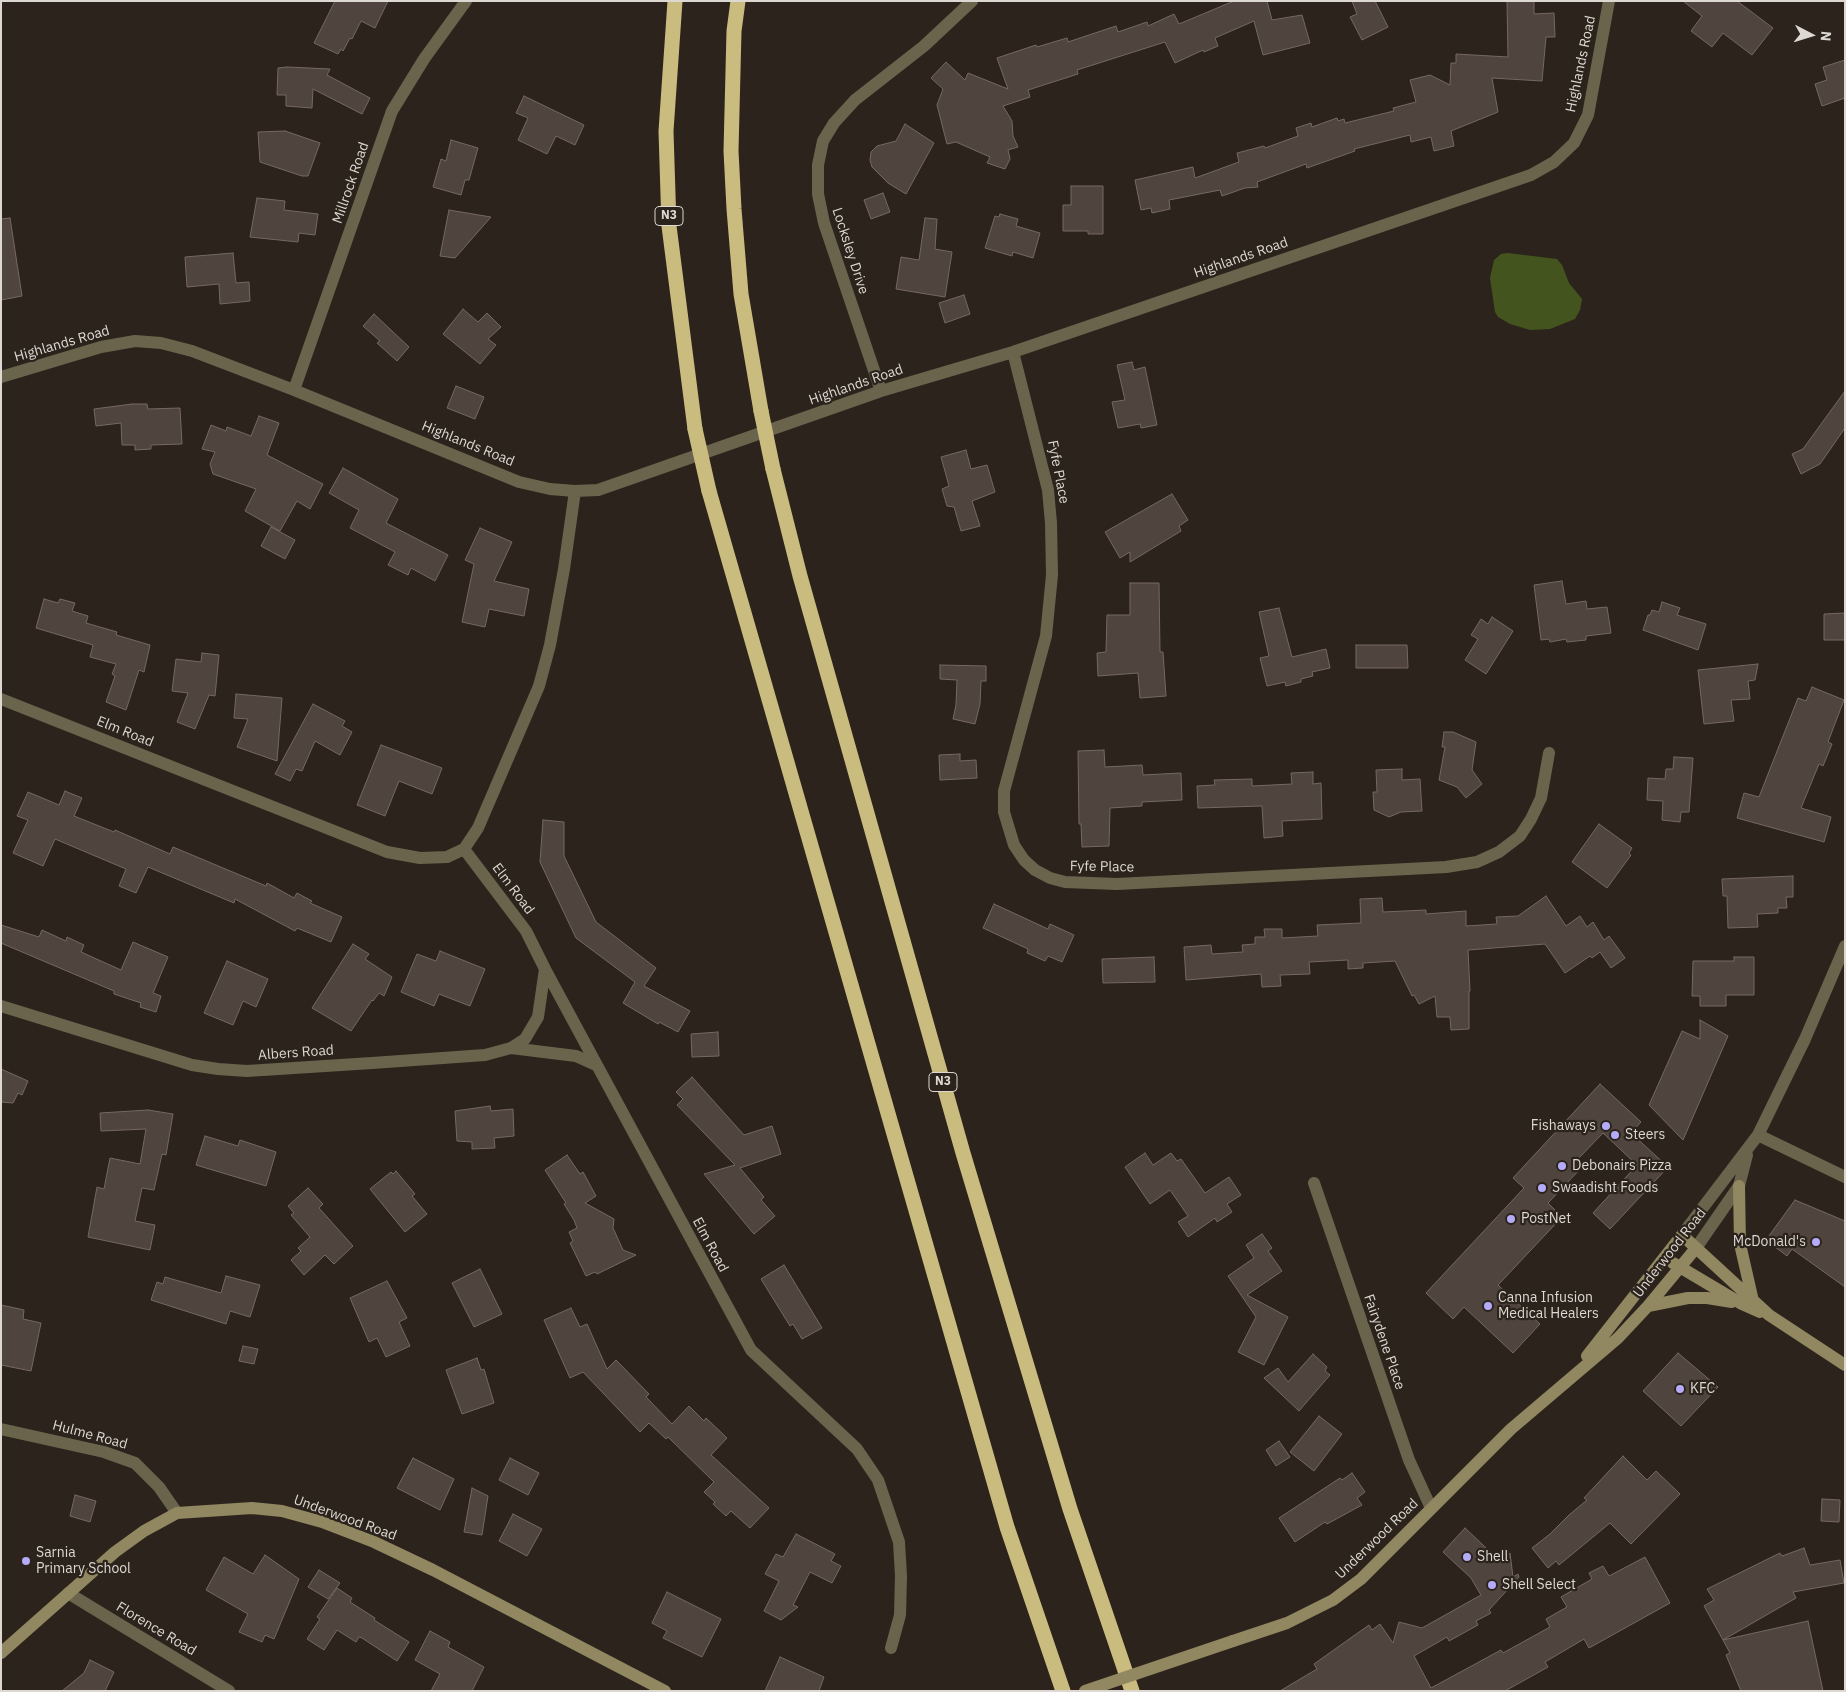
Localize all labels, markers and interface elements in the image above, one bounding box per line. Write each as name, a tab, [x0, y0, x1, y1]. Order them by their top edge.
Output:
north arrow	[1786, 10, 1836, 60]
street label: Highlands Road	[1563, 14, 1599, 114]
text: N	[1817, 30, 1835, 42]
street label: Millrock Road	[329, 140, 373, 226]
street label: Locksley Drive	[828, 206, 872, 296]
road number: N3	[655, 207, 683, 226]
street label: Highlands Road	[1192, 234, 1290, 282]
street label: Highlands Road	[12, 322, 112, 366]
street label: Highlands Road	[807, 361, 905, 409]
street label: Highlands Road	[419, 418, 517, 470]
street label: Fyfe Place	[1044, 439, 1072, 505]
street label: Elm Road	[94, 713, 156, 751]
street label: Fyfe Place	[1070, 858, 1134, 876]
street label: Elm Road	[488, 860, 538, 918]
street label: Albers Road	[257, 1042, 335, 1064]
road number: N3	[929, 1072, 957, 1092]
place label: Fishaways	[1531, 1118, 1596, 1134]
marker: Fishaways	[1600, 1120, 1612, 1132]
place label: Steers	[1625, 1127, 1665, 1143]
marker: Steers	[1609, 1129, 1621, 1141]
place label: Debonairs Pizza	[1572, 1158, 1672, 1174]
marker: Debonairs Pizza	[1556, 1160, 1568, 1172]
place label: Swaadisht Foods	[1552, 1180, 1658, 1196]
marker: Swaadisht Foods	[1536, 1182, 1548, 1194]
street label: Underwood Road	[1630, 1205, 1710, 1301]
place label: PostNet	[1521, 1211, 1571, 1227]
marker: PostNet	[1505, 1213, 1517, 1225]
street label: Elm Road	[689, 1215, 731, 1275]
place label: McDonald's	[1733, 1234, 1806, 1250]
marker: McDonald's	[1810, 1236, 1822, 1248]
place label: Canna Infusion Medical Healers	[1498, 1290, 1599, 1322]
street label: Fairydene Place	[1360, 1292, 1408, 1392]
marker: Canna Infusion Medical Healers	[1482, 1300, 1494, 1312]
place label: KFC	[1690, 1381, 1715, 1397]
marker: KFC	[1674, 1383, 1686, 1395]
street label: Hulme Road	[51, 1417, 129, 1453]
street label: Underwood Road	[291, 1492, 399, 1544]
street label: Underwood Road	[1332, 1495, 1422, 1583]
place label: Sarnia Primary School	[36, 1545, 131, 1578]
place label: Shell	[1477, 1549, 1508, 1565]
marker: Shell	[1461, 1551, 1473, 1563]
marker: Sarnia Primary School	[20, 1555, 32, 1567]
place label: Shell Select	[1502, 1577, 1576, 1593]
marker: Shell Select	[1486, 1579, 1498, 1591]
street label: Florence Road	[113, 1599, 199, 1659]

